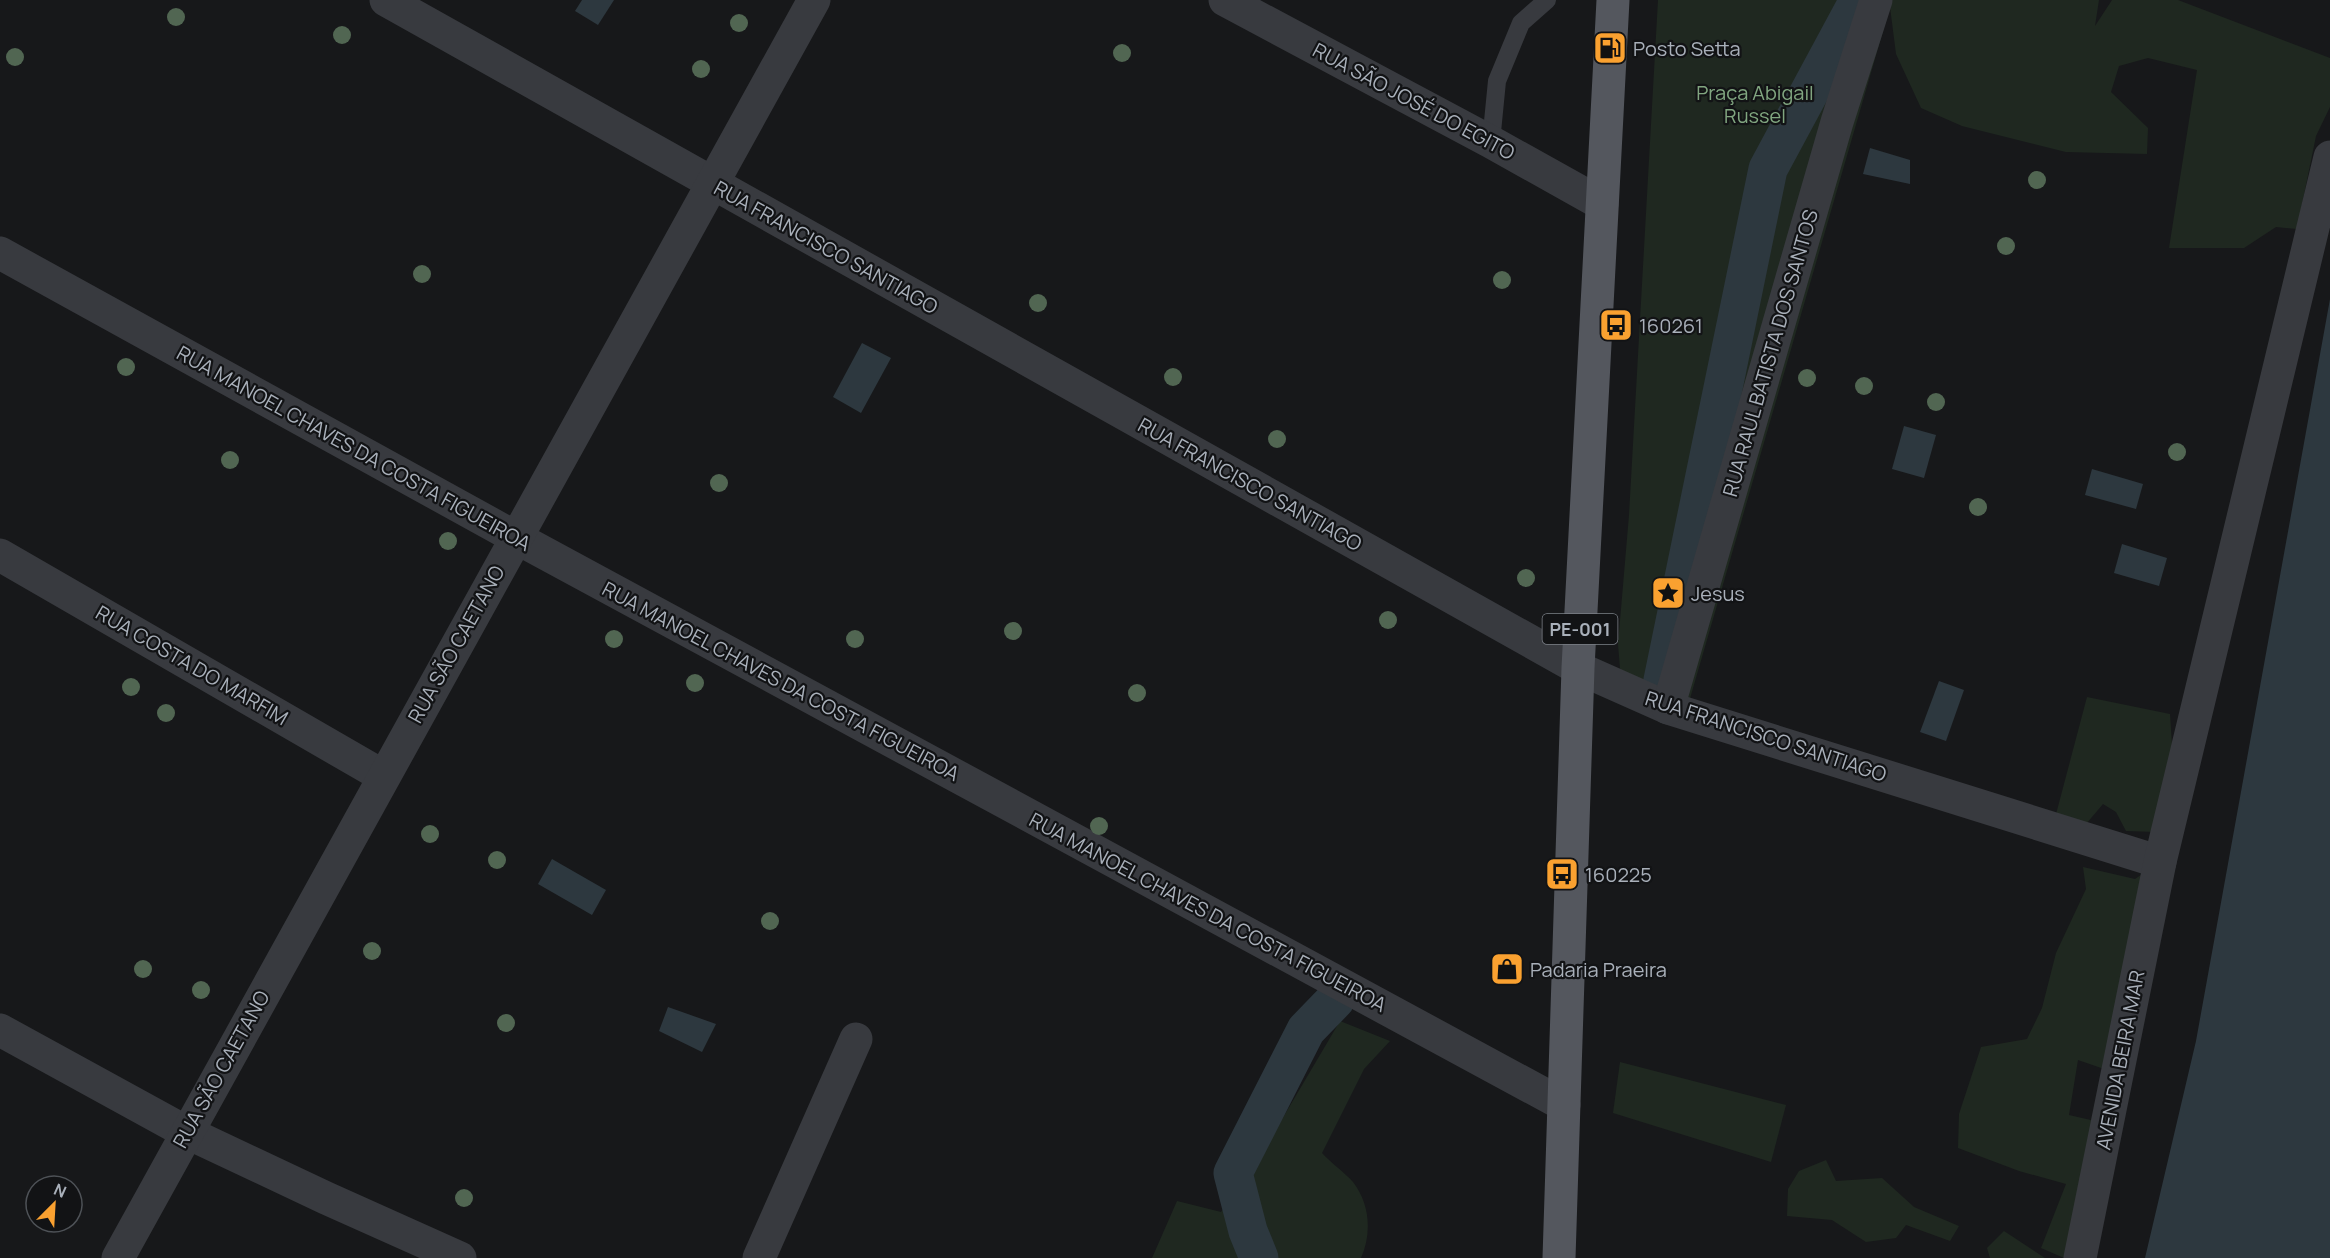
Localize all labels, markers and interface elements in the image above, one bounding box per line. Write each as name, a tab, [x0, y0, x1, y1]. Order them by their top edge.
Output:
fuel station icon: Posto Setta	[1592, 30, 1628, 66]
place label: Posto Setta	[1633, 35, 1741, 62]
street label: RUA SÃO JOSÉ DO EGITO	[1308, 36, 1520, 166]
park label: Praça Abigail Russel	[1696, 79, 1814, 129]
street label: RUA FRANCISCO SANTIAGO	[709, 174, 943, 320]
street label: RUA RAUL BATISTA DOS SANTOS	[1716, 206, 1824, 500]
bus stop icon: 160261	[1598, 307, 1634, 343]
place label: 160261	[1639, 312, 1703, 339]
street label: RUA MANOEL CHAVES DA COSTA FIGUEIROA	[172, 339, 536, 557]
street label: RUA FRANCISCO SANTIAGO	[1133, 411, 1367, 557]
street label: RUA SÃO CAETANO	[401, 560, 511, 728]
street label: RUA MANOEL CHAVES DA COSTA FIGUEIROA	[598, 575, 965, 787]
place icon: Jesus	[1650, 575, 1686, 611]
place label: Jesus	[1691, 580, 1745, 607]
street label: RUA COSTA DO MARFIM	[91, 599, 293, 731]
road number: PE-001	[1542, 614, 1618, 644]
street label: RUA FRANCISCO SANTIAGO	[1642, 684, 1890, 788]
street label: RUA MANOEL CHAVES DA COSTA FIGUEIROA	[1025, 806, 1392, 1018]
bus stop icon: 160225	[1544, 856, 1580, 892]
place label: 160225	[1585, 861, 1652, 888]
shop icon: Padaria Praeira	[1489, 951, 1525, 987]
place label: Padaria Praeira	[1530, 956, 1667, 983]
street label: AVENIDA BEIRA MAR	[2089, 968, 2151, 1152]
street label: RUA SÃO CAETANO	[166, 985, 276, 1153]
north arrow	[24, 1174, 84, 1234]
text: N	[50, 1178, 70, 1203]

